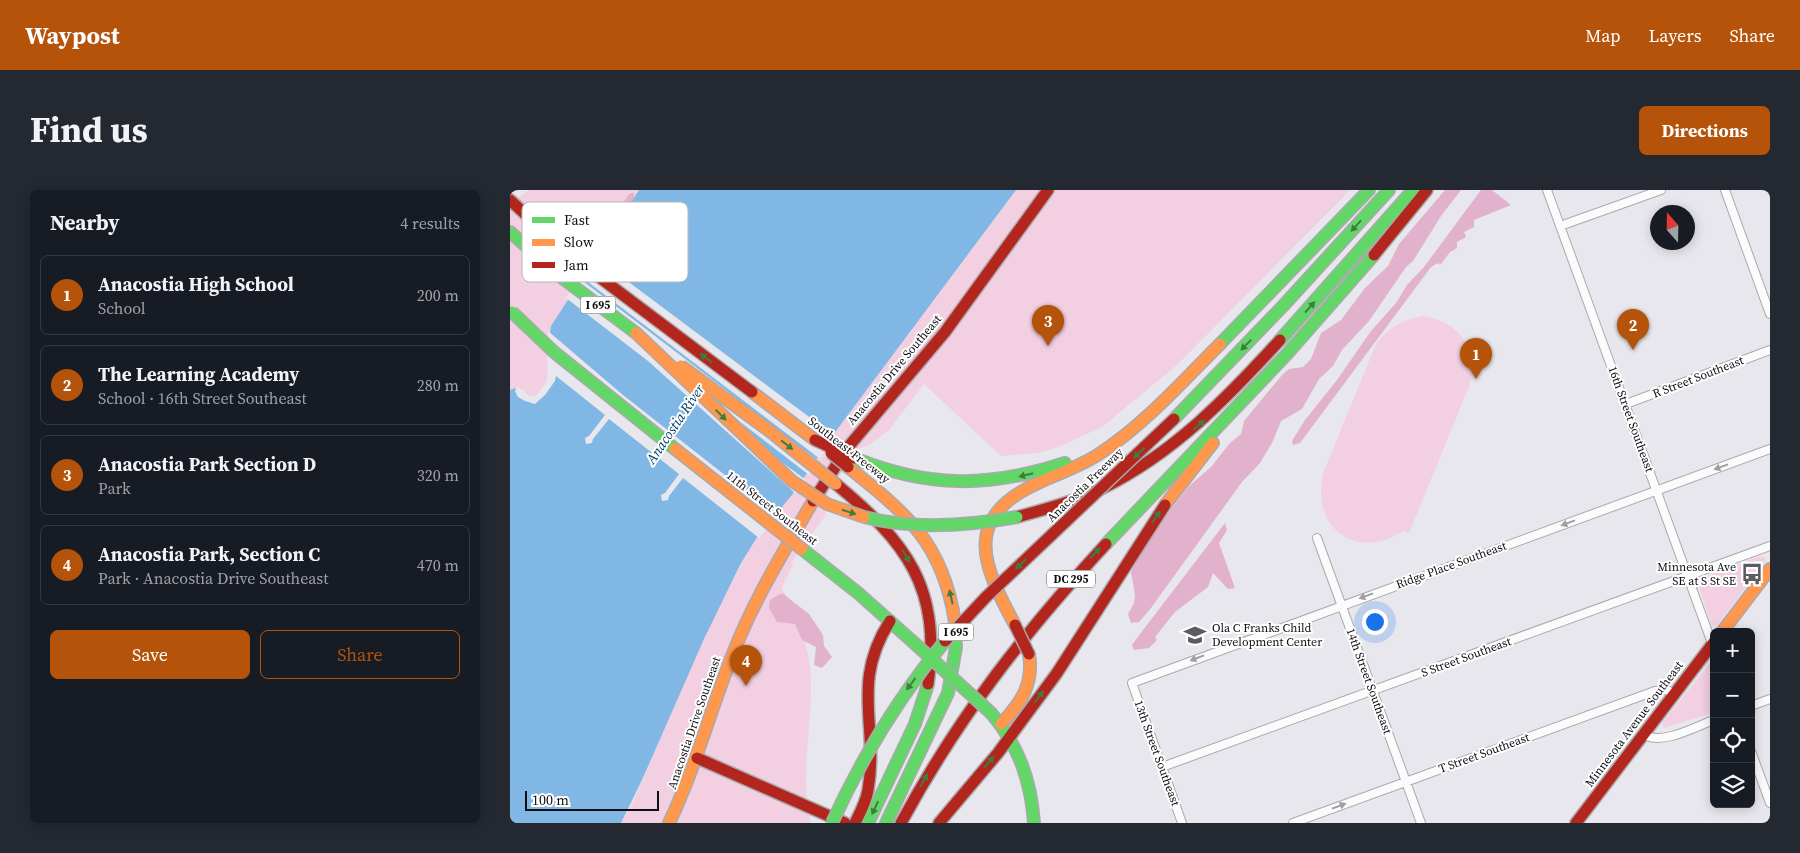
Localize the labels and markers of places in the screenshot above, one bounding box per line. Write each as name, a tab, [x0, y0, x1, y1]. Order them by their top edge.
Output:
pin: 3	[1032, 305, 1064, 346]
pin: 2	[1617, 309, 1649, 350]
pin: 1	[1460, 338, 1492, 379]
place label: Minnesota Ave SE at S St SE	[1657, 559, 1736, 589]
bus stop icon: Minnesota Ave SE at S St SE	[1739, 561, 1765, 587]
place label: Ola C Franks Child Development Center	[1212, 620, 1322, 650]
school or university icon: Ola C Franks Child Development Center	[1182, 622, 1208, 648]
pin: 4	[730, 645, 762, 686]

